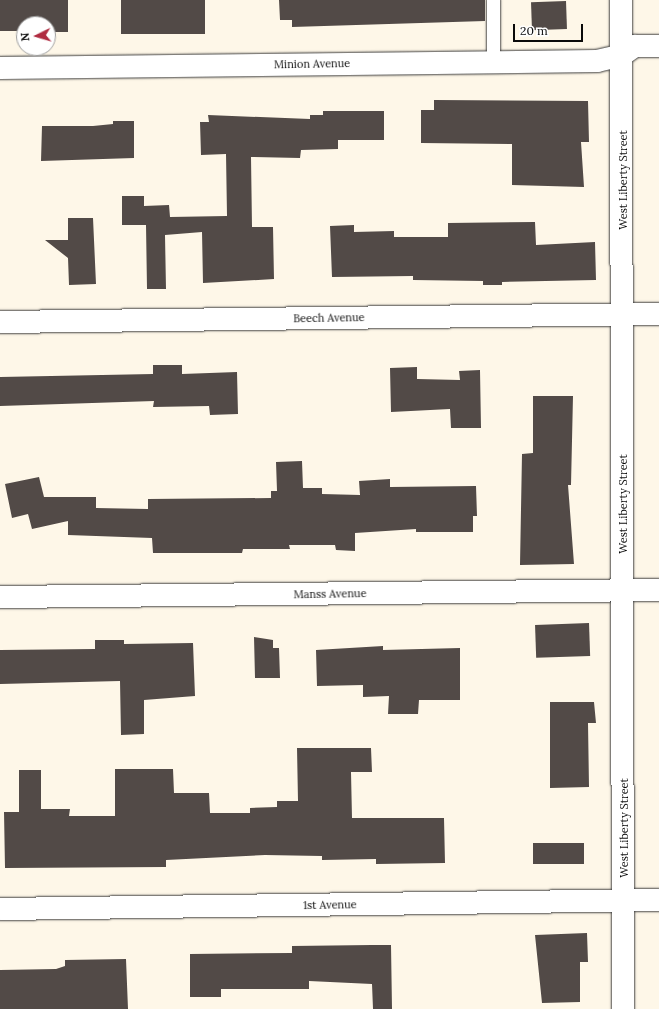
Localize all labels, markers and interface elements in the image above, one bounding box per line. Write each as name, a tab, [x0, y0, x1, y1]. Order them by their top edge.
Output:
north arrow	[16, 16, 56, 56]
scale bar	[515, 16, 585, 42]
text: 20 m	[520, 23, 548, 38]
text: N	[18, 32, 32, 42]
street label: Minion Avenue	[274, 57, 350, 71]
street label: West Liberty Street	[616, 130, 630, 230]
street label: Beech Avenue	[293, 311, 365, 325]
street label: West Liberty Street	[616, 454, 630, 554]
street label: Manss Avenue	[293, 587, 367, 601]
street label: West Liberty Street	[617, 778, 631, 878]
street label: 1st Avenue	[303, 898, 357, 912]

